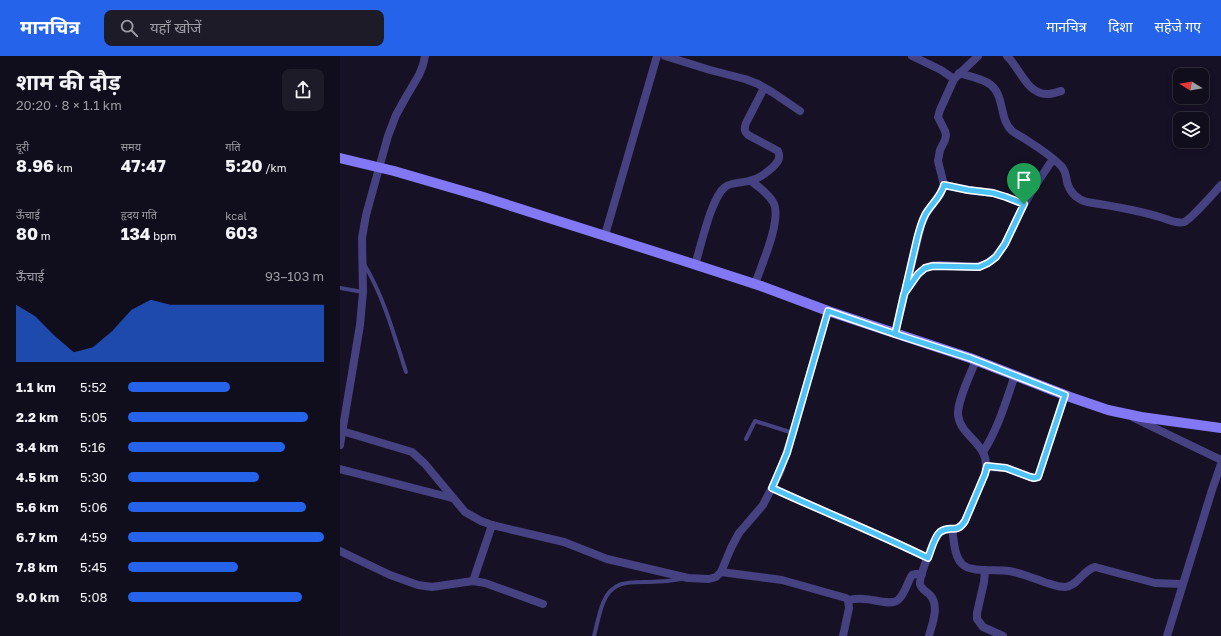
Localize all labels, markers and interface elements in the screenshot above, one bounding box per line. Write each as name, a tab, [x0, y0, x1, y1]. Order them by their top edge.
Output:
search box	[104, 10, 384, 46]
text: मानचित्र	[20, 15, 80, 38]
icon: search	[118, 17, 140, 39]
text: यहाँ खोजें	[150, 18, 201, 36]
text: मानचित्र	[1046, 18, 1086, 35]
text: दिशा	[1108, 18, 1133, 35]
text: सहेजे गए	[1155, 18, 1201, 35]
text: शाम की दौड़	[16, 68, 121, 95]
north arrow	[1173, 68, 1209, 104]
map controls	[1173, 68, 1209, 148]
button: share	[282, 69, 324, 111]
text: 20:20 · 8 × 1.1 km	[16, 97, 122, 113]
button: layers	[1173, 112, 1209, 148]
text: दूरी	[16, 140, 29, 153]
text: समय	[121, 140, 141, 153]
text: गति	[225, 140, 241, 153]
text: 8.96	[16, 155, 54, 176]
text: 47:47	[121, 155, 166, 176]
text: 5:20	[225, 155, 263, 176]
text: km	[54, 161, 73, 174]
text: /km	[263, 161, 287, 174]
pin	[1007, 163, 1041, 204]
icon: arrive	[1013, 169, 1035, 191]
text: ऊँचाई	[16, 208, 40, 221]
text: हृदय गति	[121, 208, 157, 221]
text: kcal	[225, 209, 247, 222]
text: 603	[225, 222, 258, 243]
text: 80	[16, 223, 38, 244]
text: 134	[121, 223, 150, 244]
text: m	[38, 229, 50, 242]
text: bpm	[150, 229, 176, 242]
text: ऊँचाई	[16, 268, 44, 284]
text: 93–103 m	[265, 268, 324, 284]
text: 1.1 km	[16, 379, 56, 395]
text: 5:52	[80, 379, 107, 395]
text: 2.2 km	[16, 409, 58, 425]
text: 5:05	[80, 409, 107, 425]
text: 3.4 km	[16, 439, 58, 455]
text: 5:16	[80, 439, 106, 455]
text: 4.5 km	[16, 469, 58, 485]
text: 5:30	[80, 469, 107, 485]
text: 5.6 km	[16, 499, 59, 515]
text: 5:06	[80, 499, 107, 515]
text: 6.7 km	[16, 529, 58, 545]
text: 4:59	[80, 529, 107, 545]
text: 7.8 km	[16, 559, 58, 575]
text: 5:45	[80, 559, 107, 575]
text: 9.0 km	[16, 589, 59, 605]
text: 5:08	[80, 589, 107, 605]

